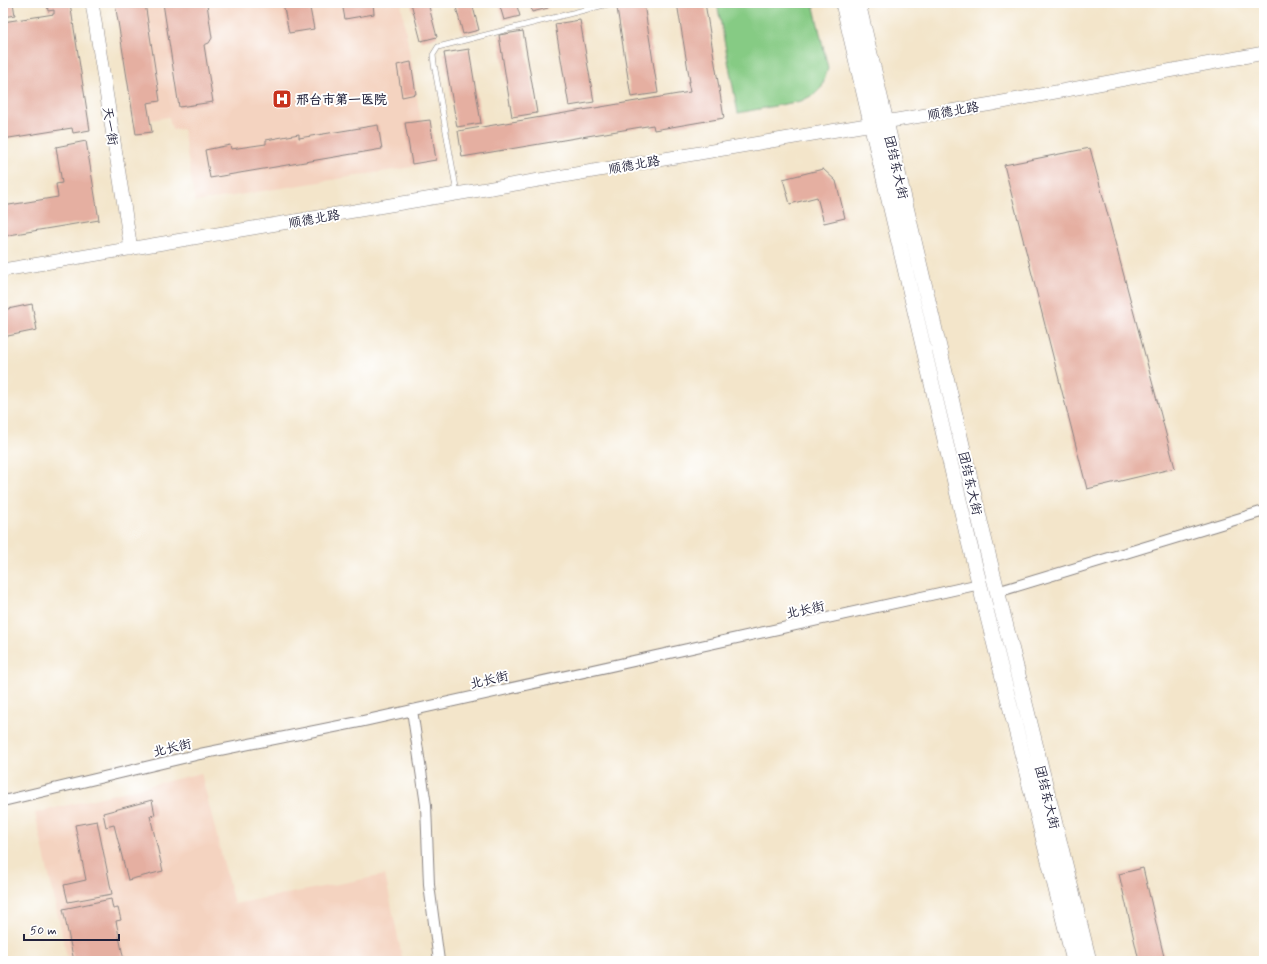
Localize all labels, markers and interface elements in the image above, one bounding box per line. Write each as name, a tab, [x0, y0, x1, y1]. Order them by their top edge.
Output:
hospital icon: 邢台市第一医院	[271, 88, 293, 110]
place label: 邢台市第一医院	[296, 92, 387, 109]
street label: 顺德北路	[926, 99, 980, 124]
street label: 天一街	[98, 106, 121, 147]
street label: 团结东大街	[880, 134, 911, 201]
street label: 顺德北路	[607, 153, 661, 178]
street label: 顺德北路	[287, 207, 341, 232]
street label: 团结东大街	[954, 450, 985, 517]
street label: 北长街	[784, 598, 826, 623]
street label: 北长街	[468, 668, 510, 693]
street label: 北长街	[151, 736, 193, 761]
street label: 团结东大街	[1030, 764, 1063, 831]
scale bar	[24, 916, 119, 942]
text: 50 m	[30, 923, 57, 939]

